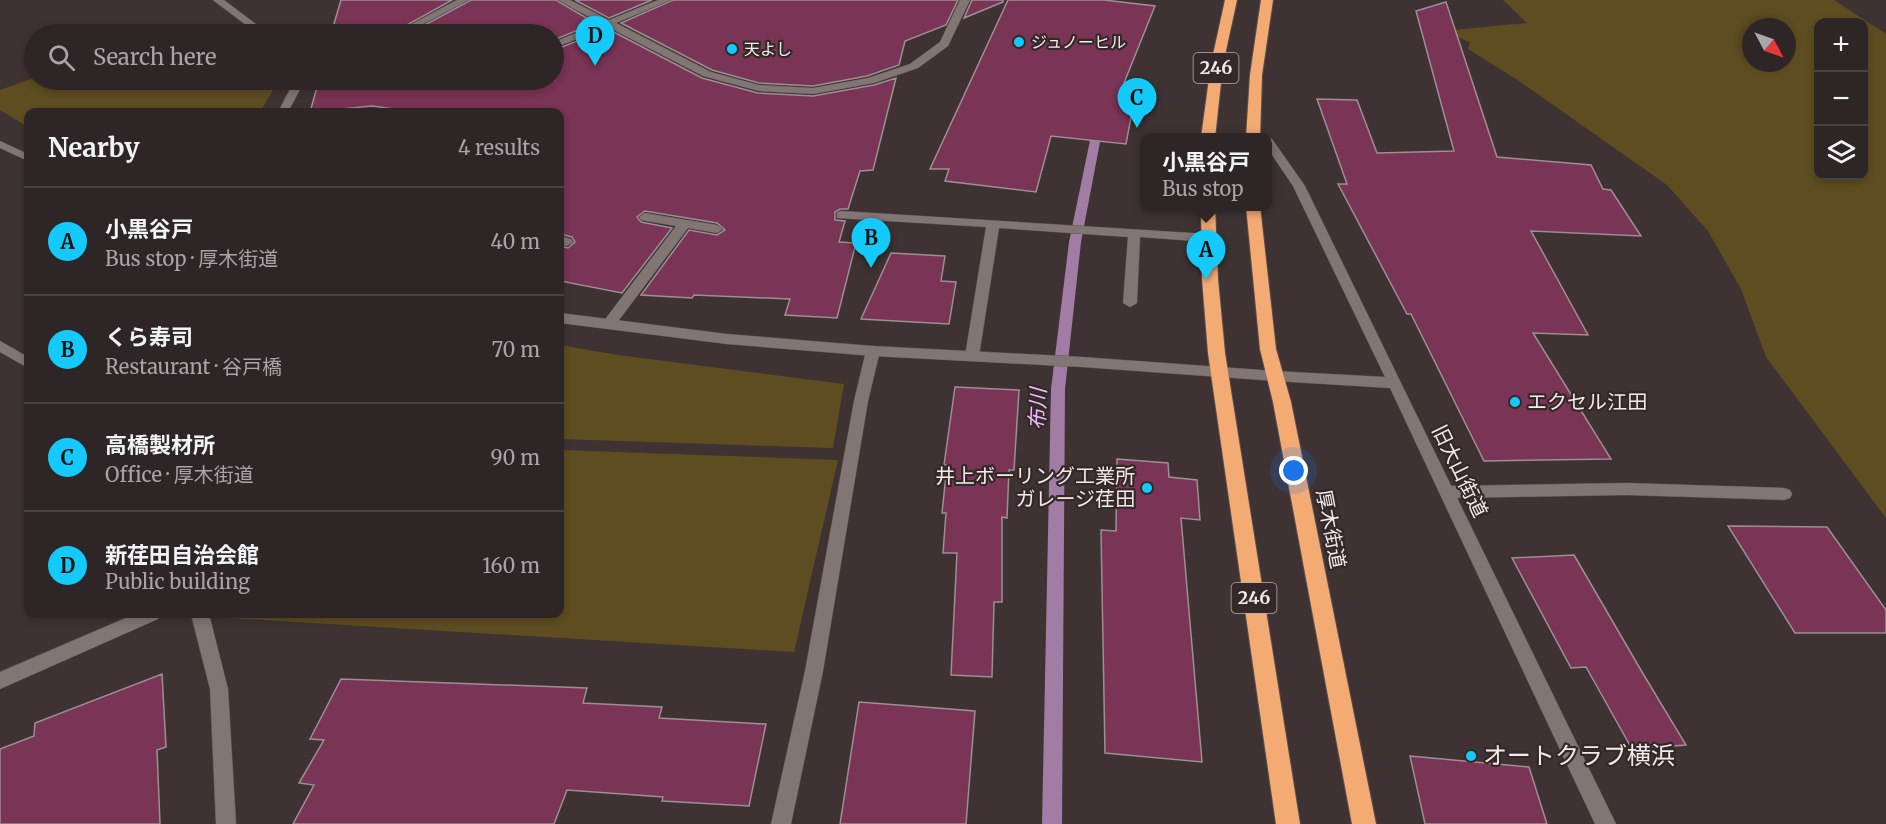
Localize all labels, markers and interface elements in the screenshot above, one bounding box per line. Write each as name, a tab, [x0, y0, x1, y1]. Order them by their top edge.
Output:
pin: D	[576, 16, 614, 66]
north arrow	[1742, 18, 1796, 72]
map controls	[1814, 18, 1868, 180]
button: +	[1814, 18, 1868, 72]
search box	[24, 24, 564, 90]
place label: ジュノーヒル	[1031, 32, 1126, 52]
marker: ジュノーヒル	[1012, 35, 1026, 49]
place label: 天よし	[744, 39, 792, 59]
icon: search	[45, 41, 78, 74]
marker: 天よし	[725, 42, 739, 56]
text: Search here	[93, 43, 216, 71]
road number: 246	[1194, 53, 1238, 83]
button: −	[1814, 72, 1868, 126]
pin: C	[1118, 78, 1156, 128]
button: layers	[1814, 126, 1868, 180]
text: Nearby	[48, 131, 140, 164]
popup	[1140, 133, 1272, 211]
text: 4 results	[458, 135, 540, 160]
text: 小黒谷戸	[1162, 148, 1250, 176]
text: Bus stop	[1162, 176, 1244, 201]
text: 小黒谷戸	[105, 215, 193, 243]
pin: B	[852, 218, 890, 268]
text: A	[60, 229, 75, 254]
text: 40 m	[490, 229, 540, 254]
pin: A	[1186, 230, 1226, 280]
text: Bus stop · 厚木街道	[105, 246, 278, 271]
text: くら寿司	[105, 323, 193, 351]
text: B	[61, 337, 74, 362]
text: 70 m	[492, 337, 540, 362]
text: Restaurant · 谷戸橋	[105, 354, 282, 379]
water label: 布川	[1023, 386, 1052, 430]
place label: エクセル江田	[1527, 389, 1647, 414]
marker: エクセル江田	[1508, 395, 1522, 409]
street label: 旧大山街道	[1427, 420, 1494, 521]
text: 高橋製材所	[105, 431, 215, 459]
text: C	[61, 445, 74, 470]
text: 90 m	[490, 445, 540, 470]
your location	[1279, 456, 1308, 485]
text: Office · 厚木街道	[105, 462, 254, 487]
place label: 井上ボーリング工業所 ガレージ荏田	[935, 463, 1135, 511]
marker: 井上ボーリング工業所 ガレージ荏田	[1140, 481, 1154, 495]
street label: 厚木街道	[1312, 487, 1351, 571]
text: 新荏田自治会館	[105, 541, 259, 569]
text: D	[60, 553, 75, 578]
text: 160 m	[482, 553, 540, 578]
text: Public building	[105, 569, 250, 594]
road number: 246	[1232, 583, 1276, 613]
place label: オートクラブ横浜	[1483, 740, 1675, 771]
marker: オートクラブ横浜	[1464, 749, 1478, 763]

